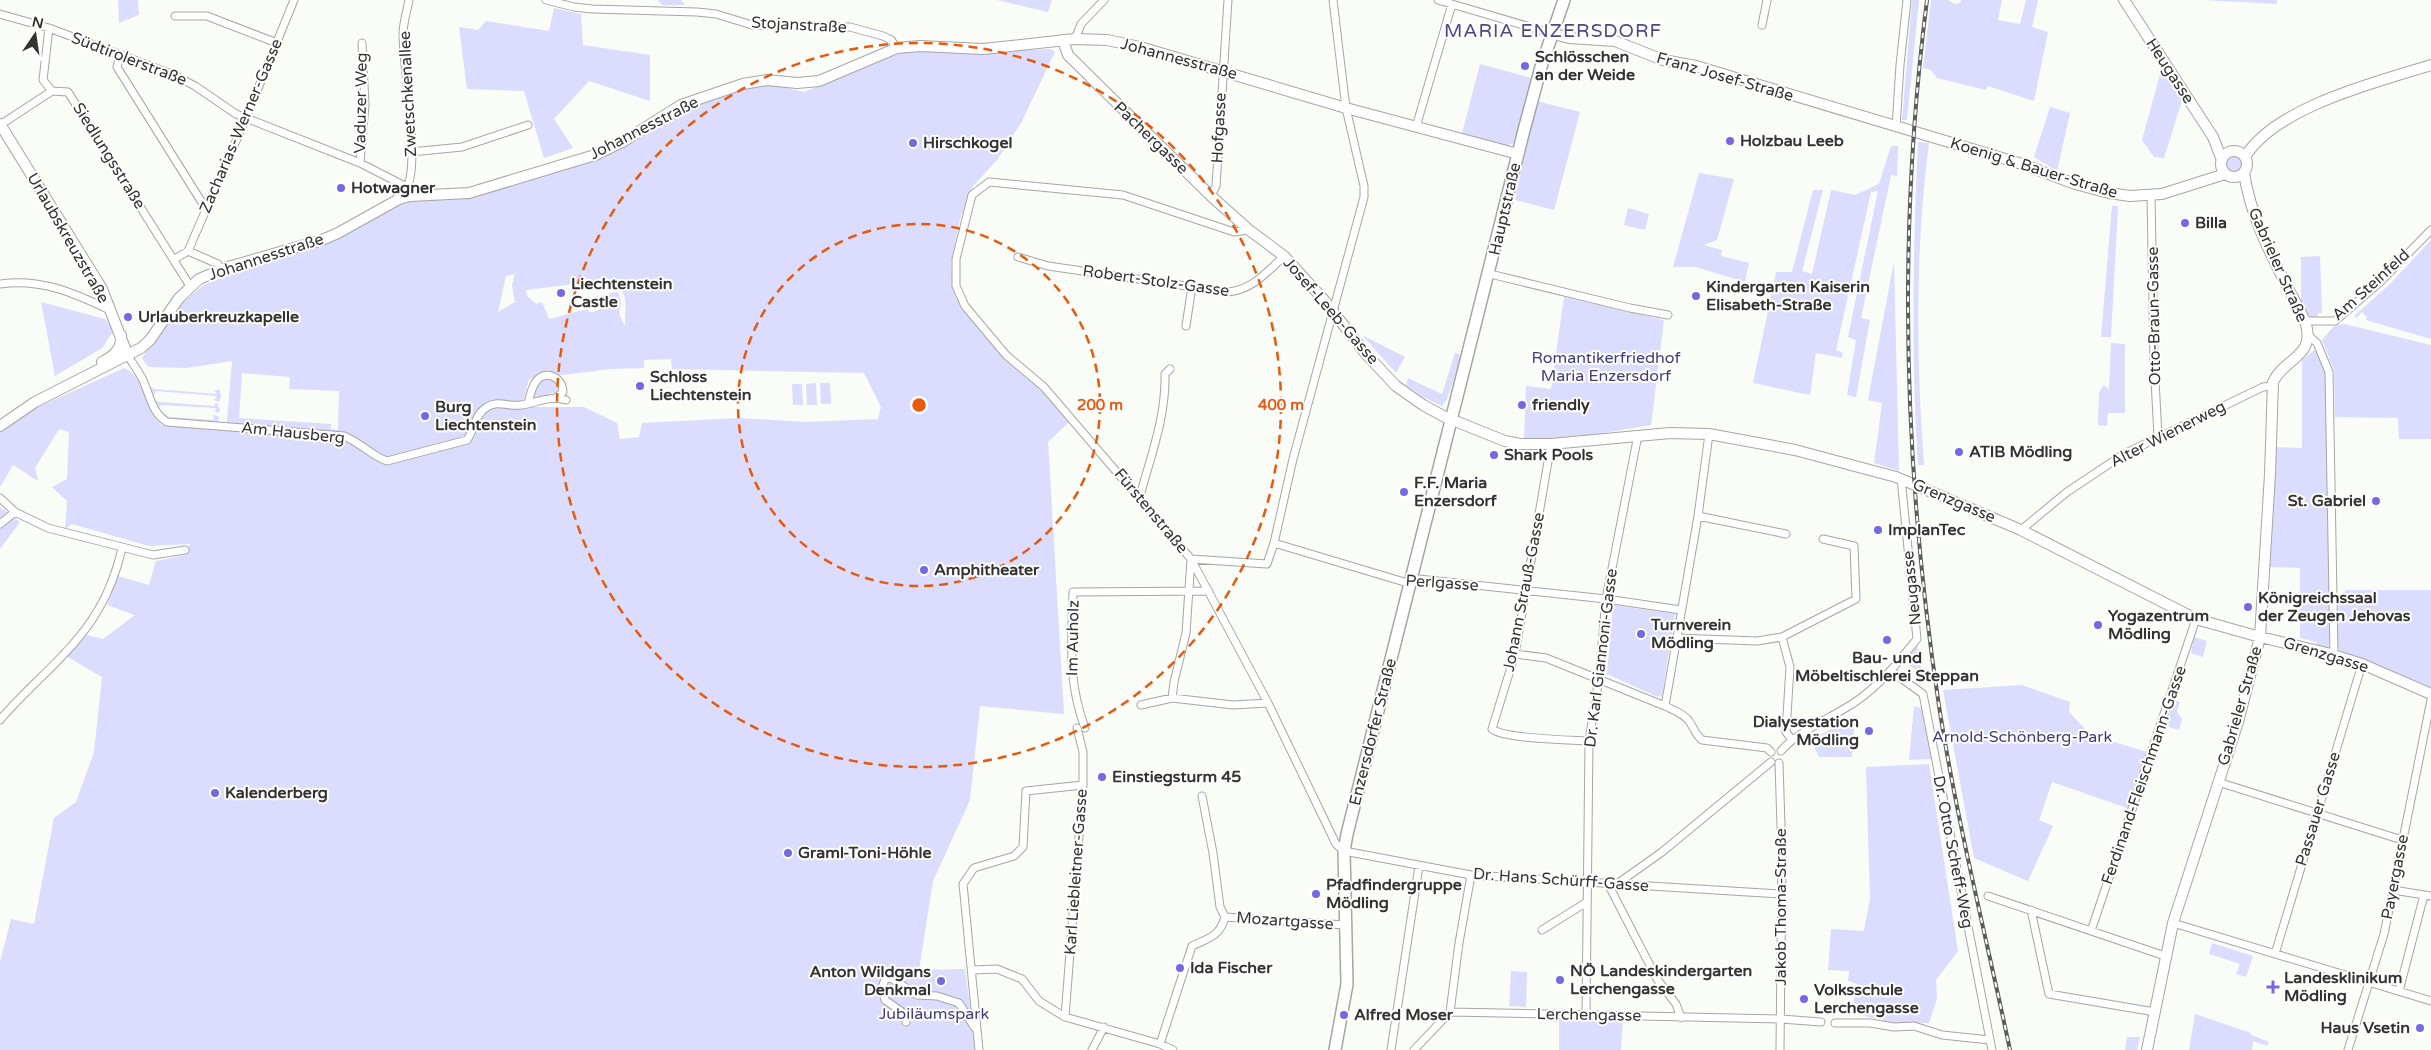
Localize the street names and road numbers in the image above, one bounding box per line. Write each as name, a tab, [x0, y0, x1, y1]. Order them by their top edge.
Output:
street label: Stojanstraße	[751, 13, 847, 37]
street label: Südtirolerstraße	[68, 28, 190, 90]
street label: Zwetschkenallee	[395, 30, 421, 158]
street label: Johannesstraße	[1119, 34, 1239, 84]
street label: Heugasse	[2141, 34, 2199, 108]
street label: Zacharias-Werner-Gasse	[195, 36, 287, 216]
street label: Franz Josef-Straße	[1654, 48, 1796, 106]
street label: Vaduzer Weg	[350, 52, 372, 154]
street label: Johannesstraße	[586, 92, 702, 164]
street label: Hofgasse	[1207, 92, 1231, 164]
street label: Pachergasse	[1110, 97, 1192, 179]
street label: Siedlungsstraße	[68, 99, 150, 213]
street label: Koenig & Bauer-Straße	[1948, 133, 2120, 203]
street label: Hauptstraße	[1485, 161, 1525, 257]
street label: Urlaubskreuzstraße	[22, 169, 114, 307]
street label: Gabrieler Straße	[2244, 205, 2312, 325]
street label: Johannesstraße	[206, 229, 326, 285]
street label: Am Steinfeld	[2328, 245, 2414, 325]
street label: Otto-Braun-Gasse	[2143, 246, 2165, 386]
street label: Josef-Leeb-Gasse	[1279, 253, 1383, 369]
street label: Robert-Stolz-Gasse	[1081, 261, 1231, 301]
street label: Alter Wienerweg	[2107, 396, 2229, 472]
street label: Am Hausberg	[240, 418, 346, 448]
street label: Fürstenstraße	[1110, 464, 1192, 558]
street label: Grenzgasse	[1909, 475, 1999, 527]
street label: Johann Strauß-Gasse	[1499, 511, 1549, 673]
street label: Neugasse	[1898, 550, 1926, 626]
street label: Dr. Karl Giannoni-Gasse	[1580, 567, 1622, 749]
street label: Perlgasse	[1405, 570, 1479, 596]
street label: Im Auholz	[1062, 600, 1084, 676]
street label: Grenzgasse	[2281, 633, 2371, 677]
street label: Gabrieler Straße	[2213, 644, 2267, 768]
street label: Enzersdorfer Straße	[1345, 656, 1401, 808]
street label: Ferdinand-Fleischmann-Gasse	[2097, 663, 2191, 887]
street label: Passauer Gasse	[2291, 750, 2345, 868]
street label: Dr. Otto Scheff-Weg	[1928, 774, 1978, 930]
street label: Karl Liebleitner-Gasse	[1060, 788, 1092, 956]
street label: Jakob Thoma-Straße	[1771, 828, 1791, 986]
street label: Payergasse	[2377, 833, 2413, 921]
street label: Dr. Hans Schürff-Gasse	[1472, 864, 1650, 896]
street label: Mozartgasse	[1236, 908, 1334, 934]
street label: Lerchengasse	[1536, 1004, 1642, 1026]

